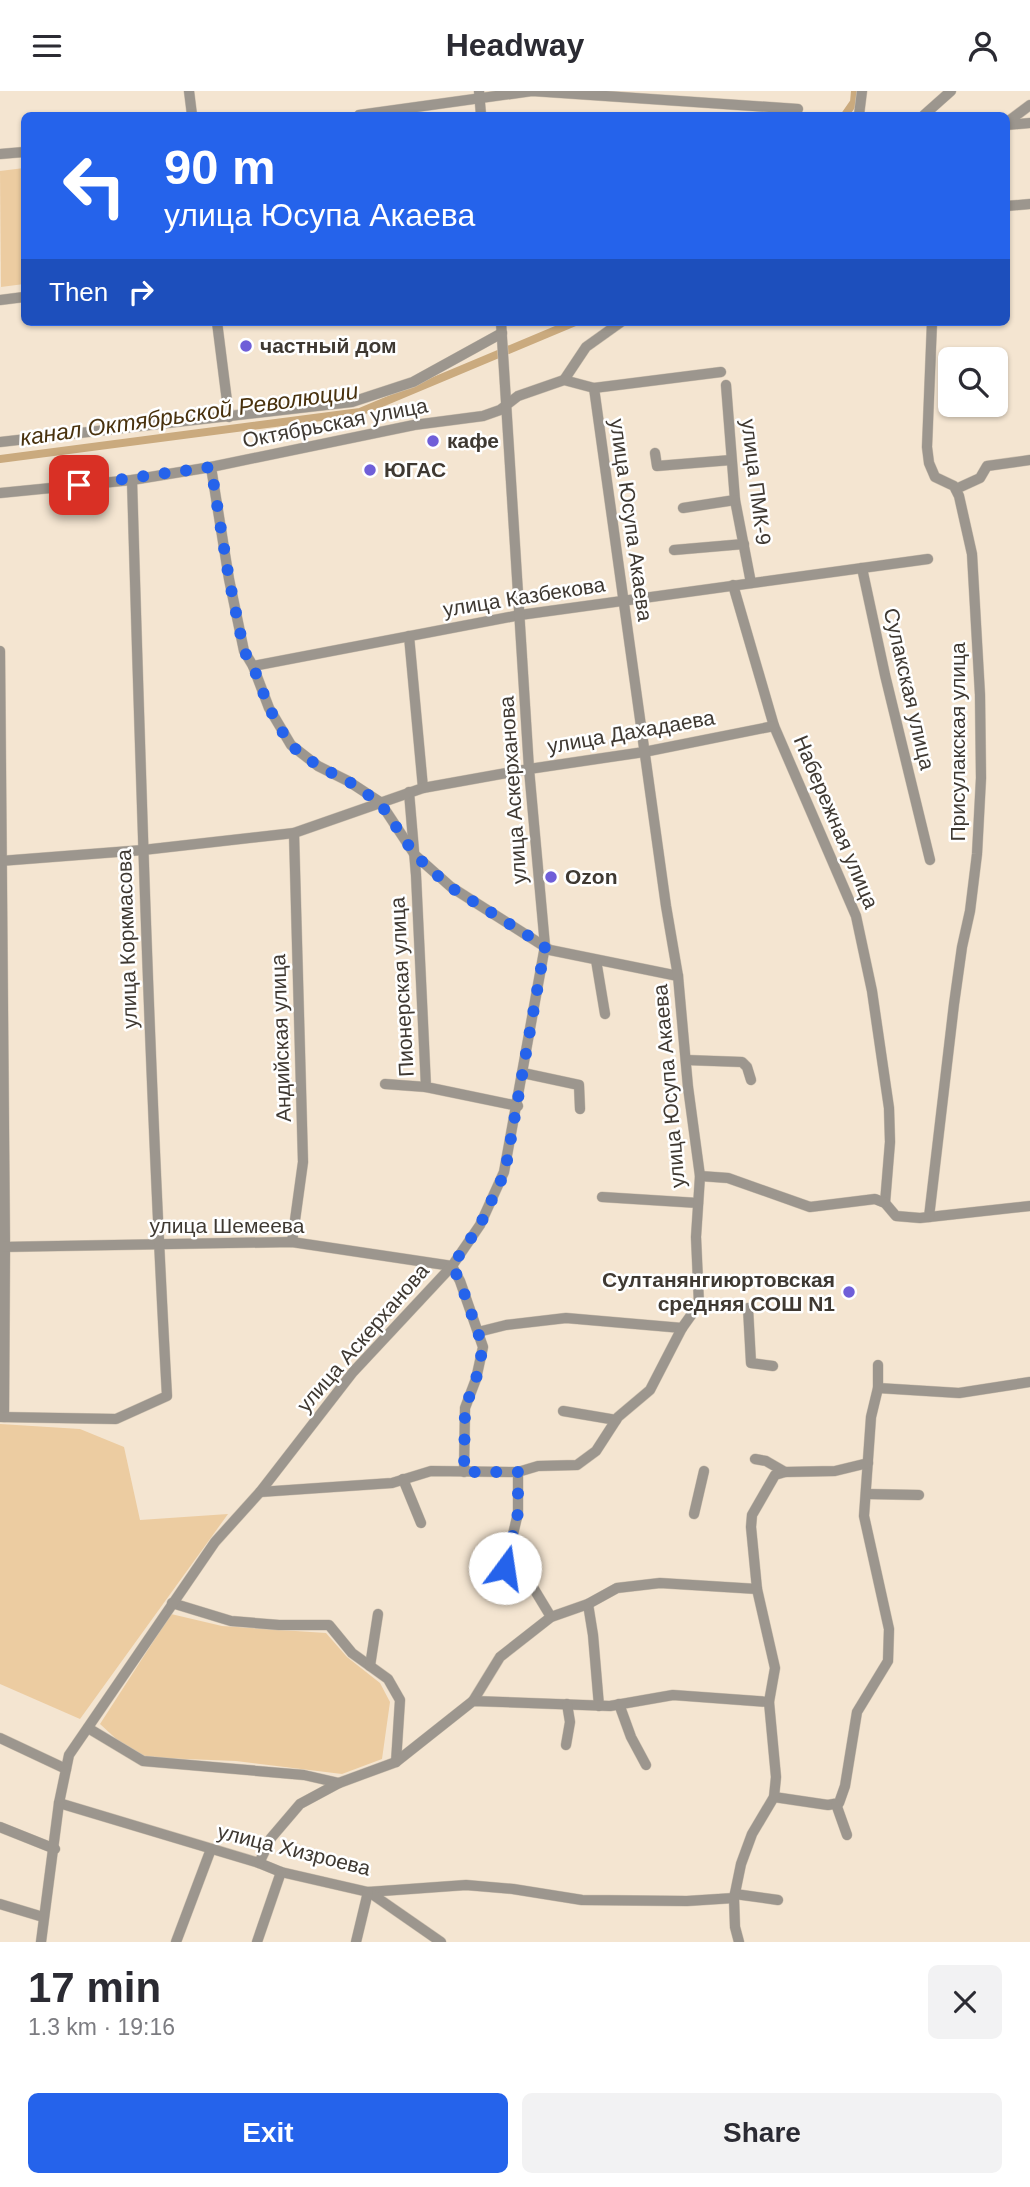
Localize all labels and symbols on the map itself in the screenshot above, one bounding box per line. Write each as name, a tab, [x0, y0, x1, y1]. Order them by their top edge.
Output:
place label: частный дом	[260, 334, 397, 357]
marker: частный дом	[238, 338, 254, 354]
water label: канал Октябрьской Революции	[18, 377, 360, 451]
street label: Октябрьская улица	[240, 393, 430, 452]
street label: улица Юсупа Акаева	[606, 417, 657, 623]
street label: улица ПМК-9	[737, 417, 776, 546]
place label: кафе	[447, 429, 499, 452]
marker: кафе	[425, 433, 441, 449]
pin	[49, 455, 109, 515]
place label: ЮГАС	[384, 458, 446, 481]
marker: ЮГАС	[362, 462, 378, 478]
street label: улица Казбекова	[441, 572, 607, 621]
street label: Сулакская улица	[880, 606, 939, 772]
street label: Присулакская улица	[946, 642, 969, 842]
street label: улица Аскерханова	[494, 695, 531, 885]
street label: улица Дахадаева	[545, 705, 717, 758]
street label: Набережная улица	[790, 732, 883, 912]
street label: улица Коркмасова	[112, 849, 141, 1029]
place label: Ozon	[565, 865, 618, 888]
marker: Ozon	[543, 869, 559, 885]
street label: Пионерская улица	[385, 896, 418, 1078]
street label: Андийская улица	[266, 953, 295, 1122]
street label: улица Юсупа Акаева	[648, 983, 689, 1189]
street label: улица Шемеева	[150, 1214, 305, 1237]
street label: улица Аскерханова	[292, 1259, 433, 1416]
place label: Султанянгиюртовская средняя СОШ N1	[602, 1268, 835, 1315]
marker: Султанянгиюртовская средняя СОШ N1	[841, 1284, 857, 1300]
position arrow	[468, 1531, 542, 1605]
street label: улица Хизроева	[215, 1819, 373, 1880]

